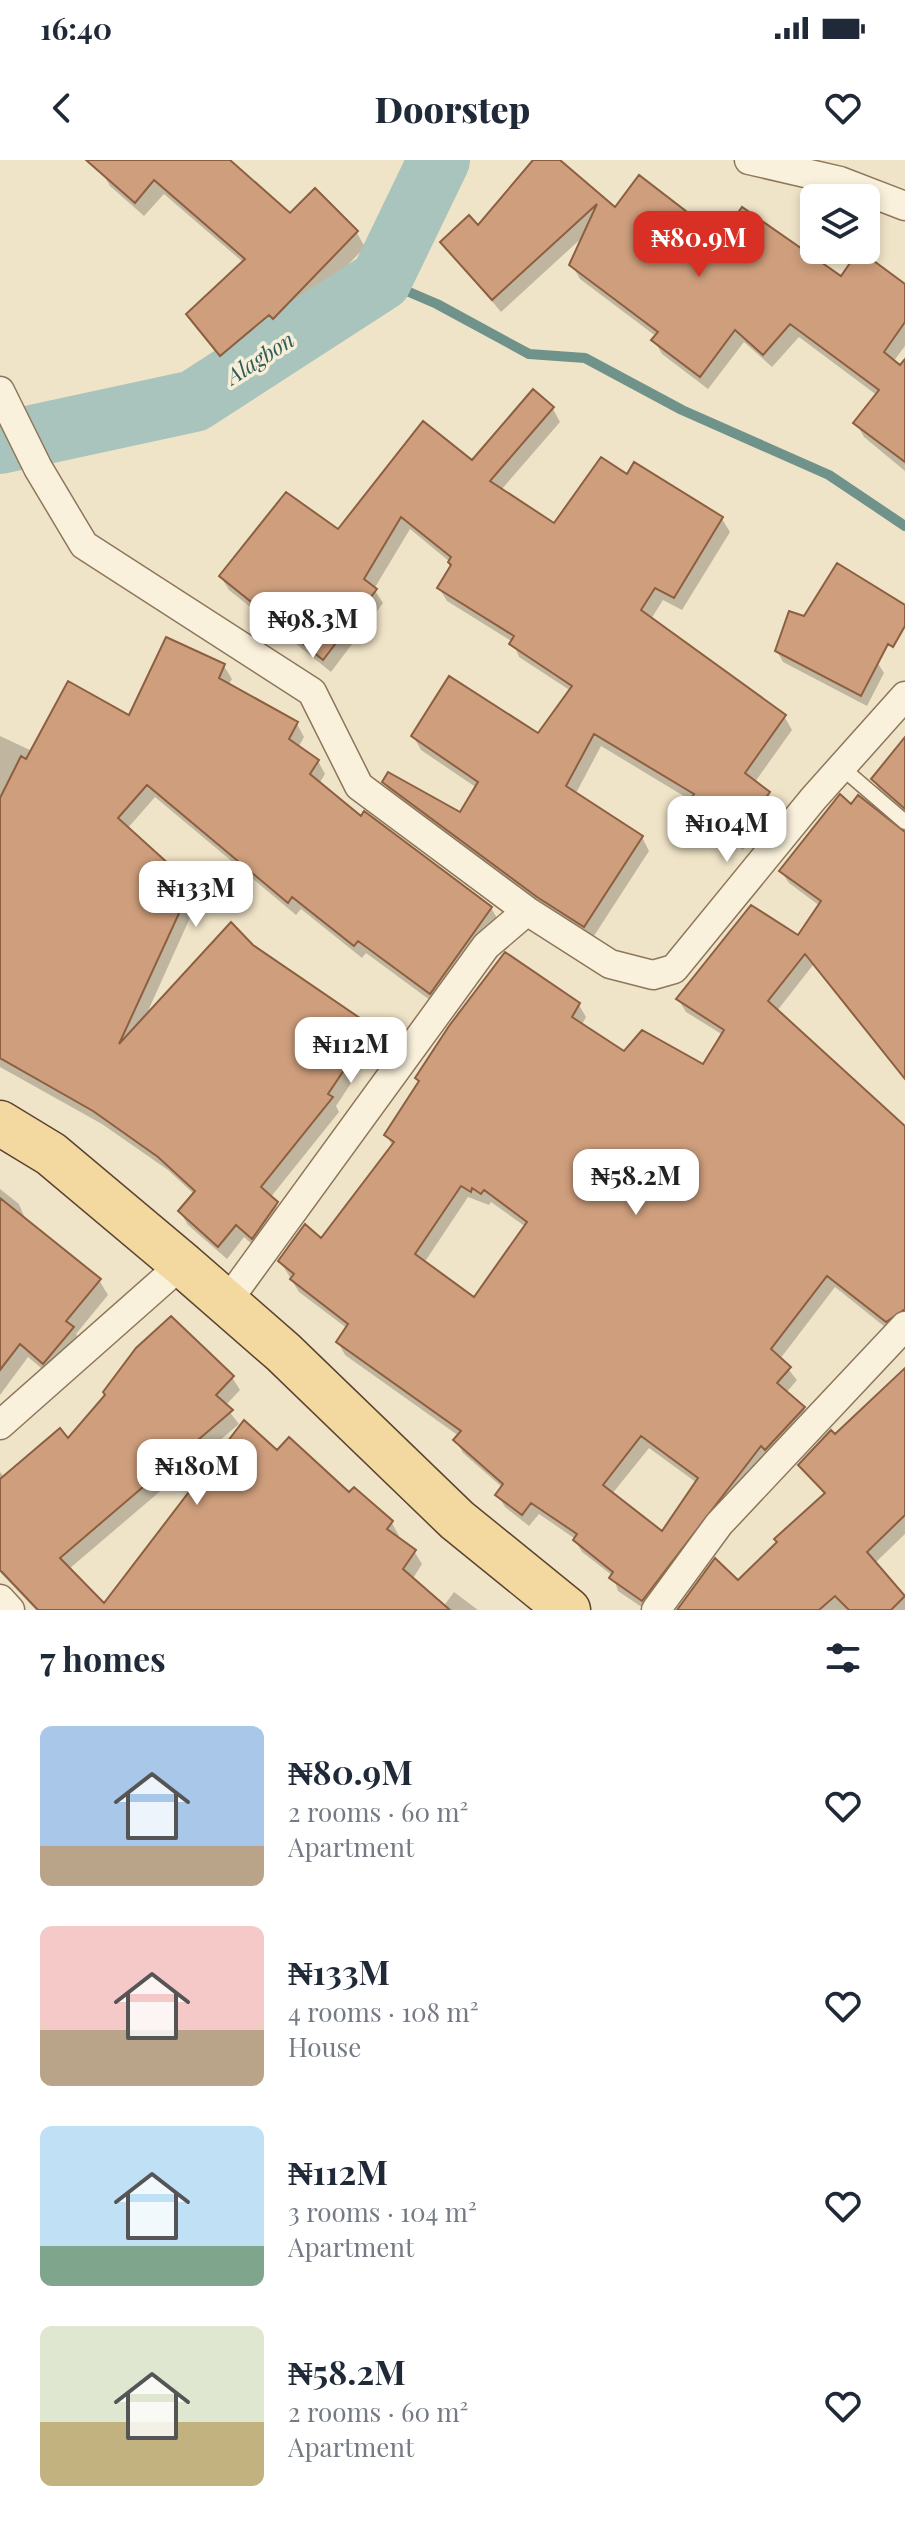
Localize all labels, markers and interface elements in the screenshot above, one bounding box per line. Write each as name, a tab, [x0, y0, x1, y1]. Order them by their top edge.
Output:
text: 16:40	[40, 8, 112, 48]
text: Doorstep	[375, 84, 530, 132]
icon: back	[40, 86, 84, 130]
icon: heart	[821, 86, 865, 130]
map controls	[800, 184, 880, 264]
button: layers	[800, 184, 880, 264]
pin: ₦80.9M	[634, 211, 764, 279]
text: ₦80.9M	[651, 219, 747, 254]
water label: Alagbon	[218, 324, 299, 392]
pin: ₦98.3M	[248, 592, 378, 660]
text: ₦98.3M	[268, 600, 358, 635]
pin: ₦104M	[671, 796, 783, 864]
text: ₦104M	[685, 804, 769, 839]
pin: ₦133M	[140, 861, 252, 929]
text: ₦133M	[157, 869, 235, 904]
pin: ₦112M	[295, 1017, 407, 1085]
text: ₦112M	[313, 1025, 389, 1060]
pin: ₦58.2M	[571, 1149, 701, 1217]
text: ₦58.2M	[591, 1157, 681, 1192]
pin: ₦180M	[141, 1439, 253, 1507]
text: ₦180M	[155, 1447, 239, 1482]
text: 7 homes	[40, 1635, 166, 1681]
icon: filters	[821, 1636, 865, 1680]
text: ₦80.9M	[288, 1748, 413, 1794]
icon: home	[104, 1758, 200, 1854]
icon: heart	[821, 1784, 865, 1828]
text: 2 rooms · 60 m²	[288, 1794, 468, 1829]
text: Apartment	[288, 1829, 414, 1864]
text: ₦133M	[288, 1948, 390, 1994]
icon: home	[104, 1958, 200, 2054]
icon: heart	[821, 1984, 865, 2028]
text: 4 rooms · 108 m²	[288, 1994, 478, 2029]
text: House	[288, 2029, 361, 2064]
text: ₦112M	[288, 2148, 388, 2194]
icon: home	[104, 2158, 200, 2254]
icon: heart	[821, 2184, 865, 2228]
text: 3 rooms · 104 m²	[288, 2194, 477, 2229]
text: Apartment	[288, 2229, 414, 2264]
text: ₦58.2M	[288, 2348, 406, 2394]
icon: home	[104, 2358, 200, 2454]
icon: heart	[821, 2384, 865, 2428]
text: 2 rooms · 60 m²	[288, 2394, 468, 2429]
text: Apartment	[288, 2429, 414, 2464]

